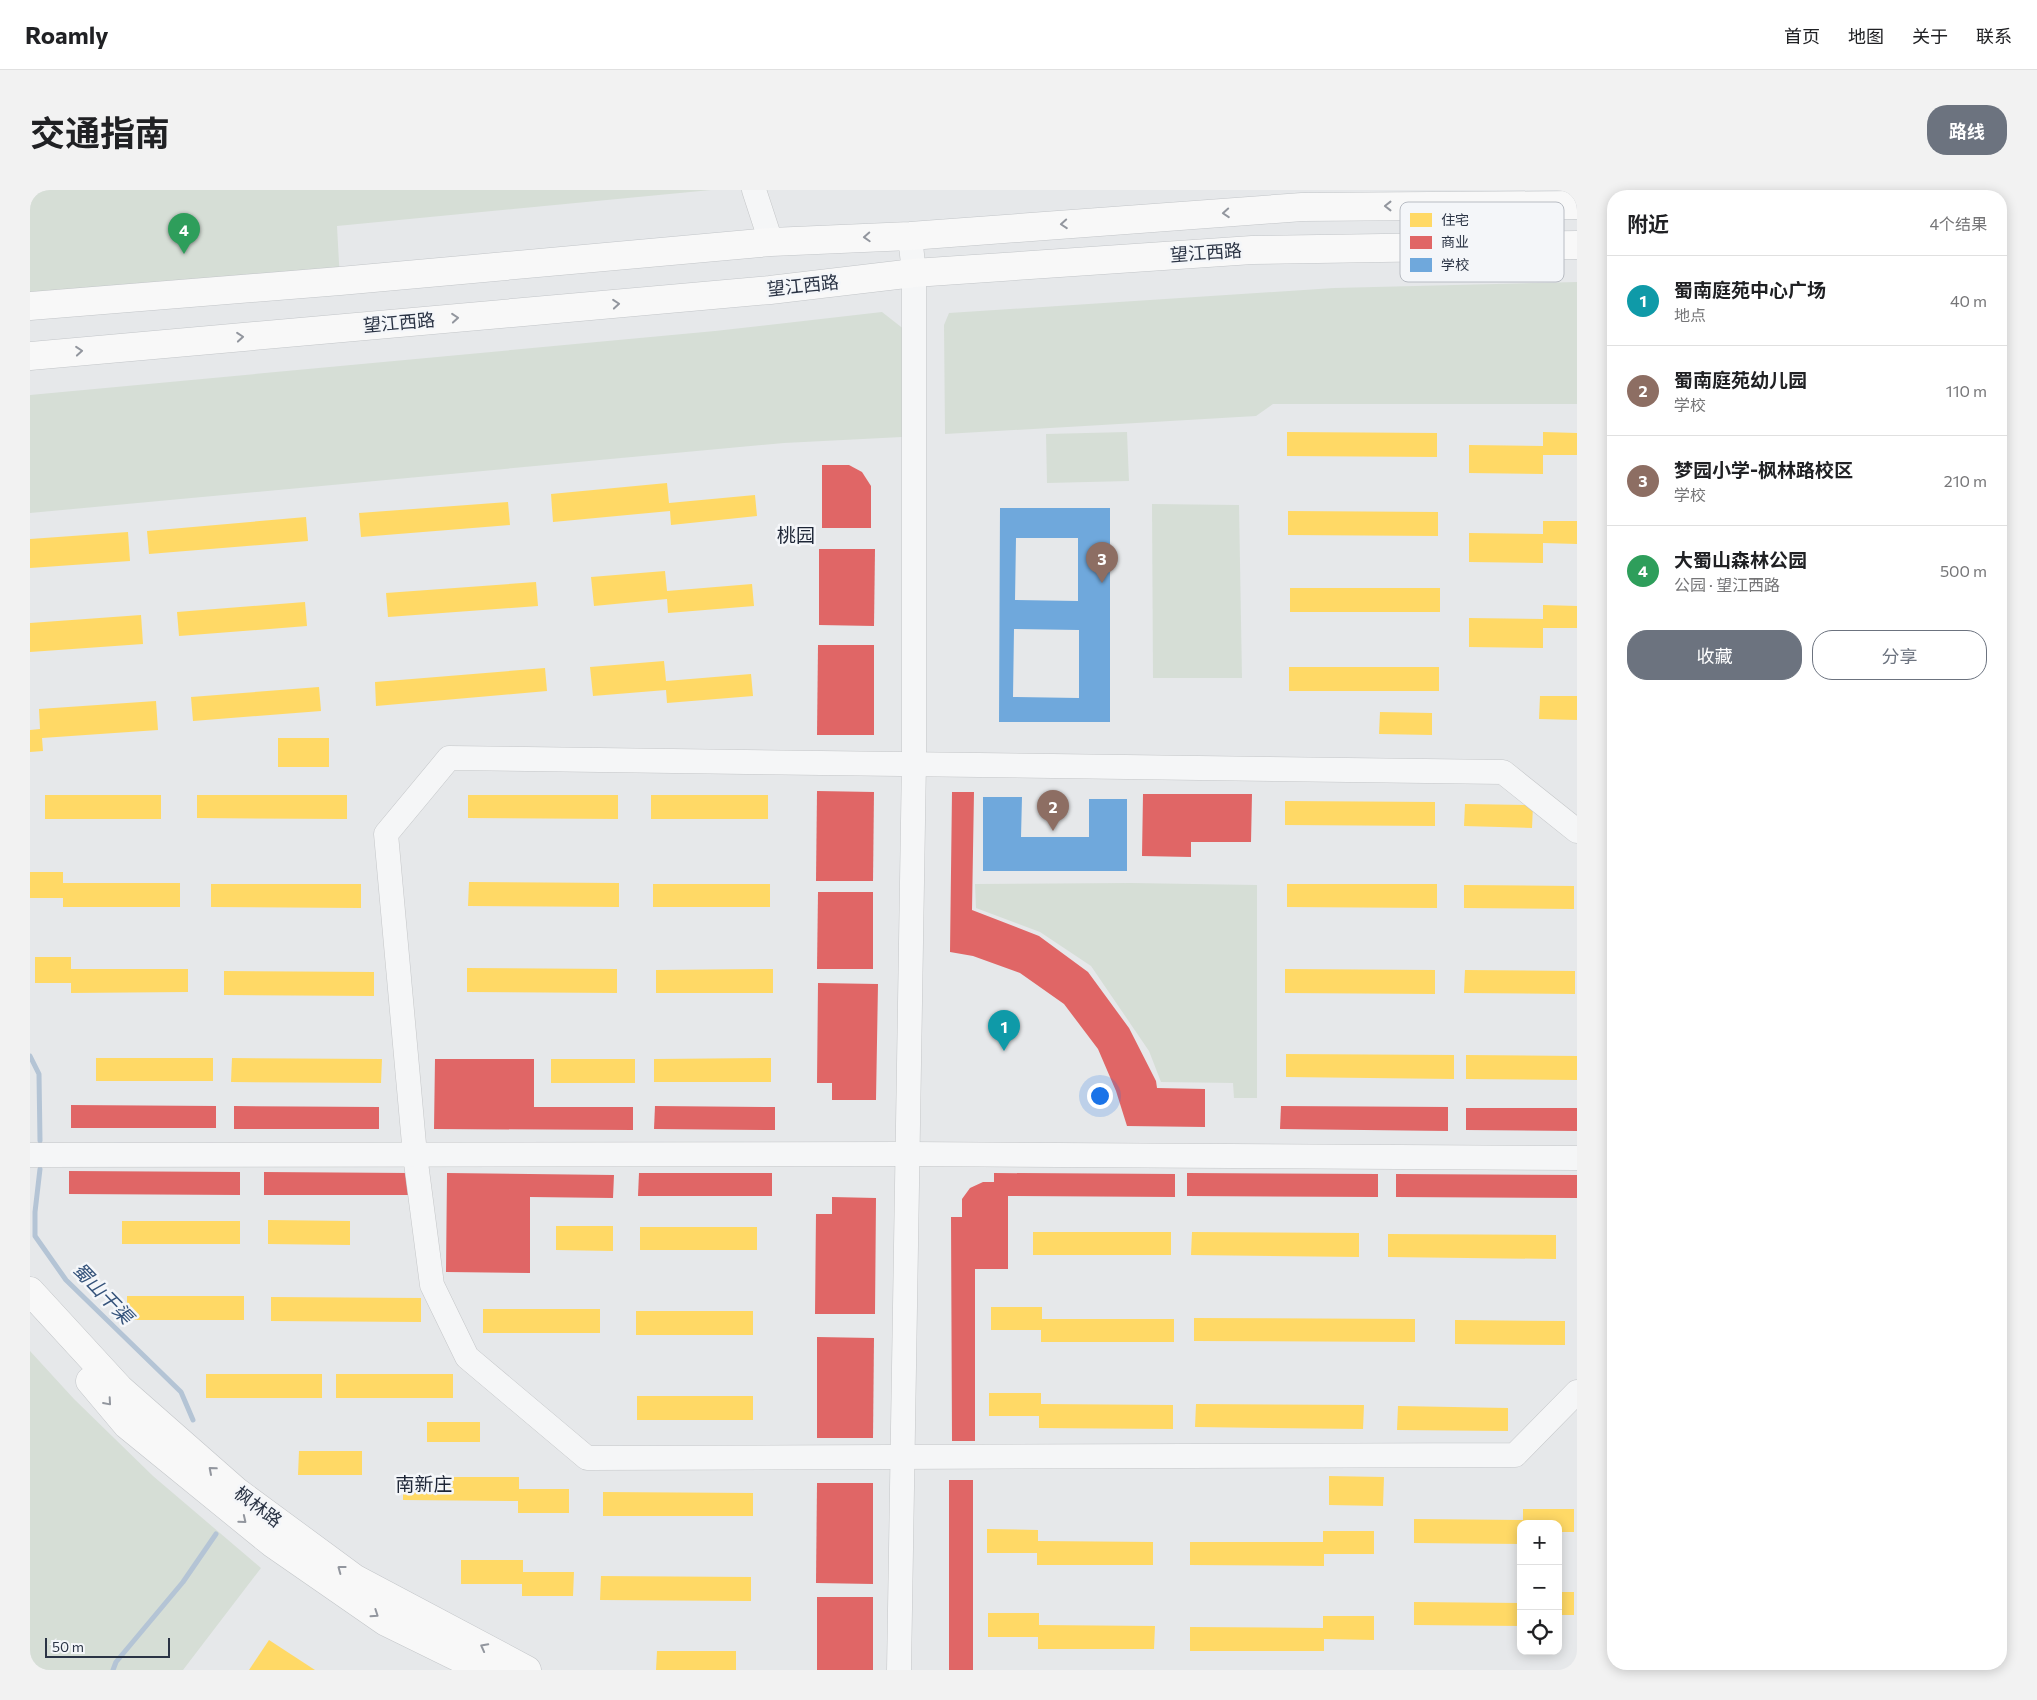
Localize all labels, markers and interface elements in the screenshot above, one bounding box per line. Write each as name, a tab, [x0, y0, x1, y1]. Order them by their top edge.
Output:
text: Roamly	[25, 20, 108, 49]
text: 首页	[1784, 25, 1820, 47]
text: 地图	[1848, 25, 1884, 47]
text: 关于	[1912, 25, 1948, 47]
text: 联系	[1976, 25, 2012, 47]
button: 路线	[1927, 105, 2007, 155]
text: 交通指南	[30, 110, 170, 153]
one-way arrow	[1384, 201, 1392, 211]
legend	[1400, 202, 1564, 282]
one-way arrow	[1222, 207, 1230, 218]
text: 住宅	[1441, 211, 1469, 228]
text: 附近	[1627, 211, 1669, 236]
pin: 4	[168, 213, 200, 254]
text: 4个结果	[1929, 214, 1987, 233]
one-way arrow	[1060, 219, 1068, 230]
one-way arrow	[863, 232, 871, 243]
text: 商业	[1441, 233, 1469, 250]
street label: 望江西路	[1169, 239, 1243, 265]
text: 学校	[1441, 256, 1469, 273]
street label: 望江西路	[766, 270, 840, 300]
text: 蜀南庭苑中心广场	[1674, 278, 1826, 301]
text: 1	[1639, 291, 1647, 310]
text: 40 m	[1950, 291, 1987, 310]
one-way arrow	[613, 298, 621, 309]
text: 地点	[1674, 305, 1706, 324]
street label: 望江西路	[362, 308, 436, 336]
one-way arrow	[451, 313, 459, 324]
one-way arrow	[237, 332, 245, 343]
one-way arrow	[75, 346, 83, 357]
text: 蜀南庭苑幼儿园	[1674, 368, 1807, 391]
text: 2	[1638, 381, 1648, 400]
text: 110 m	[1946, 381, 1987, 400]
text: 学校	[1674, 395, 1706, 414]
text: 梦园小学-枫林路校区	[1674, 458, 1853, 481]
text: 3	[1638, 471, 1648, 490]
text: 210 m	[1944, 471, 1987, 490]
text: 学校	[1674, 485, 1706, 504]
district label: 桃园	[777, 523, 815, 546]
pin: 3	[1086, 542, 1118, 583]
text: 大蜀山森林公园	[1674, 548, 1807, 571]
text: 4	[1638, 561, 1648, 580]
text: 500 m	[1940, 561, 1987, 580]
text: 公园 · 望江西路	[1674, 575, 1780, 594]
button: 收藏	[1627, 630, 1802, 680]
button: 分享	[1812, 630, 1987, 680]
pin: 2	[1037, 790, 1069, 831]
pin: 1	[988, 1010, 1020, 1051]
your location	[1087, 1083, 1113, 1109]
water label: 蜀山干渠	[69, 1257, 140, 1330]
one-way arrow	[102, 1396, 110, 1405]
one-way arrow	[209, 1467, 218, 1476]
district label: 南新庄	[395, 1472, 453, 1495]
street label: 枫林路	[230, 1481, 287, 1531]
one-way arrow	[237, 1514, 246, 1522]
map controls	[1517, 1520, 1562, 1655]
button: +	[1517, 1520, 1562, 1565]
button: −	[1517, 1565, 1562, 1610]
one-way arrow	[337, 1566, 347, 1575]
one-way arrow	[369, 1608, 379, 1617]
button: locate	[1517, 1610, 1562, 1655]
scale bar	[45, 1635, 170, 1658]
text: 50 m	[52, 1638, 84, 1655]
one-way arrow	[480, 1643, 489, 1653]

